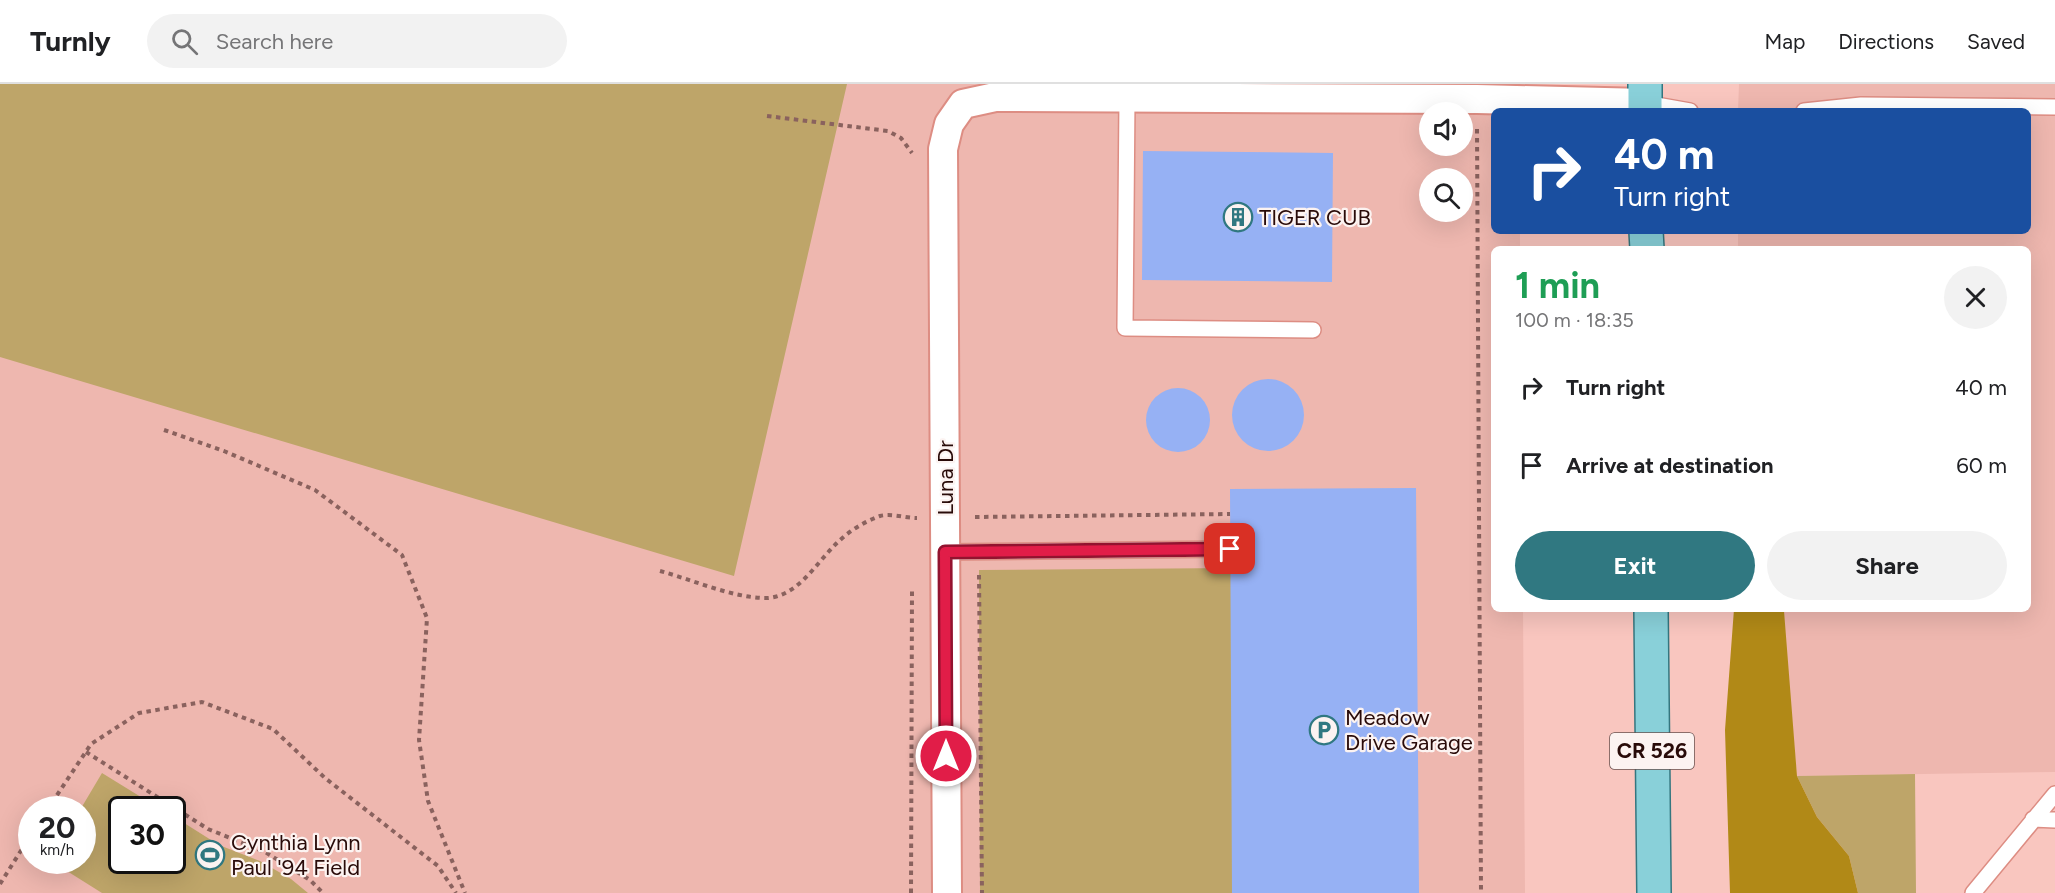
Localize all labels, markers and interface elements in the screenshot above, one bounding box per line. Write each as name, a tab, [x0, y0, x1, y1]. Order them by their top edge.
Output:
search box	[147, 14, 567, 68]
text: Turnly	[30, 24, 111, 58]
icon: search	[168, 25, 201, 58]
text: Search here	[216, 28, 333, 55]
text: Map	[1764, 29, 1805, 54]
text: Directions	[1838, 29, 1934, 54]
text: Saved	[1967, 29, 2025, 54]
map controls	[1419, 102, 1473, 222]
button: sound	[1419, 102, 1473, 156]
text: 40 m	[1614, 129, 1714, 180]
icon: right	[1515, 132, 1593, 210]
button: search	[1419, 168, 1473, 222]
text: Turn right	[1614, 180, 1730, 213]
building icon: TIGER CUB	[1222, 201, 1254, 233]
place label: TIGER CUB	[1259, 204, 1371, 231]
text: 1 min	[1515, 264, 1600, 307]
button: close	[1944, 266, 2007, 329]
text: 100 m · 18:35	[1515, 308, 1634, 332]
icon: right	[1515, 371, 1548, 404]
text: Turn right	[1566, 374, 1665, 401]
text: 40 m	[1955, 374, 2007, 401]
street label: Luna Dr	[932, 440, 959, 516]
icon: arrive	[1515, 449, 1548, 482]
text: Arrive at destination	[1566, 452, 1774, 479]
text: 60 m	[1956, 452, 2007, 479]
pin	[1204, 523, 1255, 574]
button: Exit	[1515, 531, 1755, 600]
button: Share	[1767, 531, 2007, 600]
icon: arrive	[1213, 532, 1246, 565]
place label: Meadow Drive Garage	[1345, 704, 1473, 756]
parking icon: Meadow Drive Garage	[1308, 714, 1340, 746]
position arrow	[914, 724, 978, 788]
road number: CR 526	[1610, 733, 1694, 769]
speed limit sign: 30	[108, 796, 186, 874]
text: 20	[39, 809, 75, 846]
place label: Cynthia Lynn Paul '94 Field	[231, 829, 361, 881]
sports icon: Cynthia Lynn Paul '94 Field	[194, 839, 226, 871]
text: km/h	[40, 841, 74, 859]

